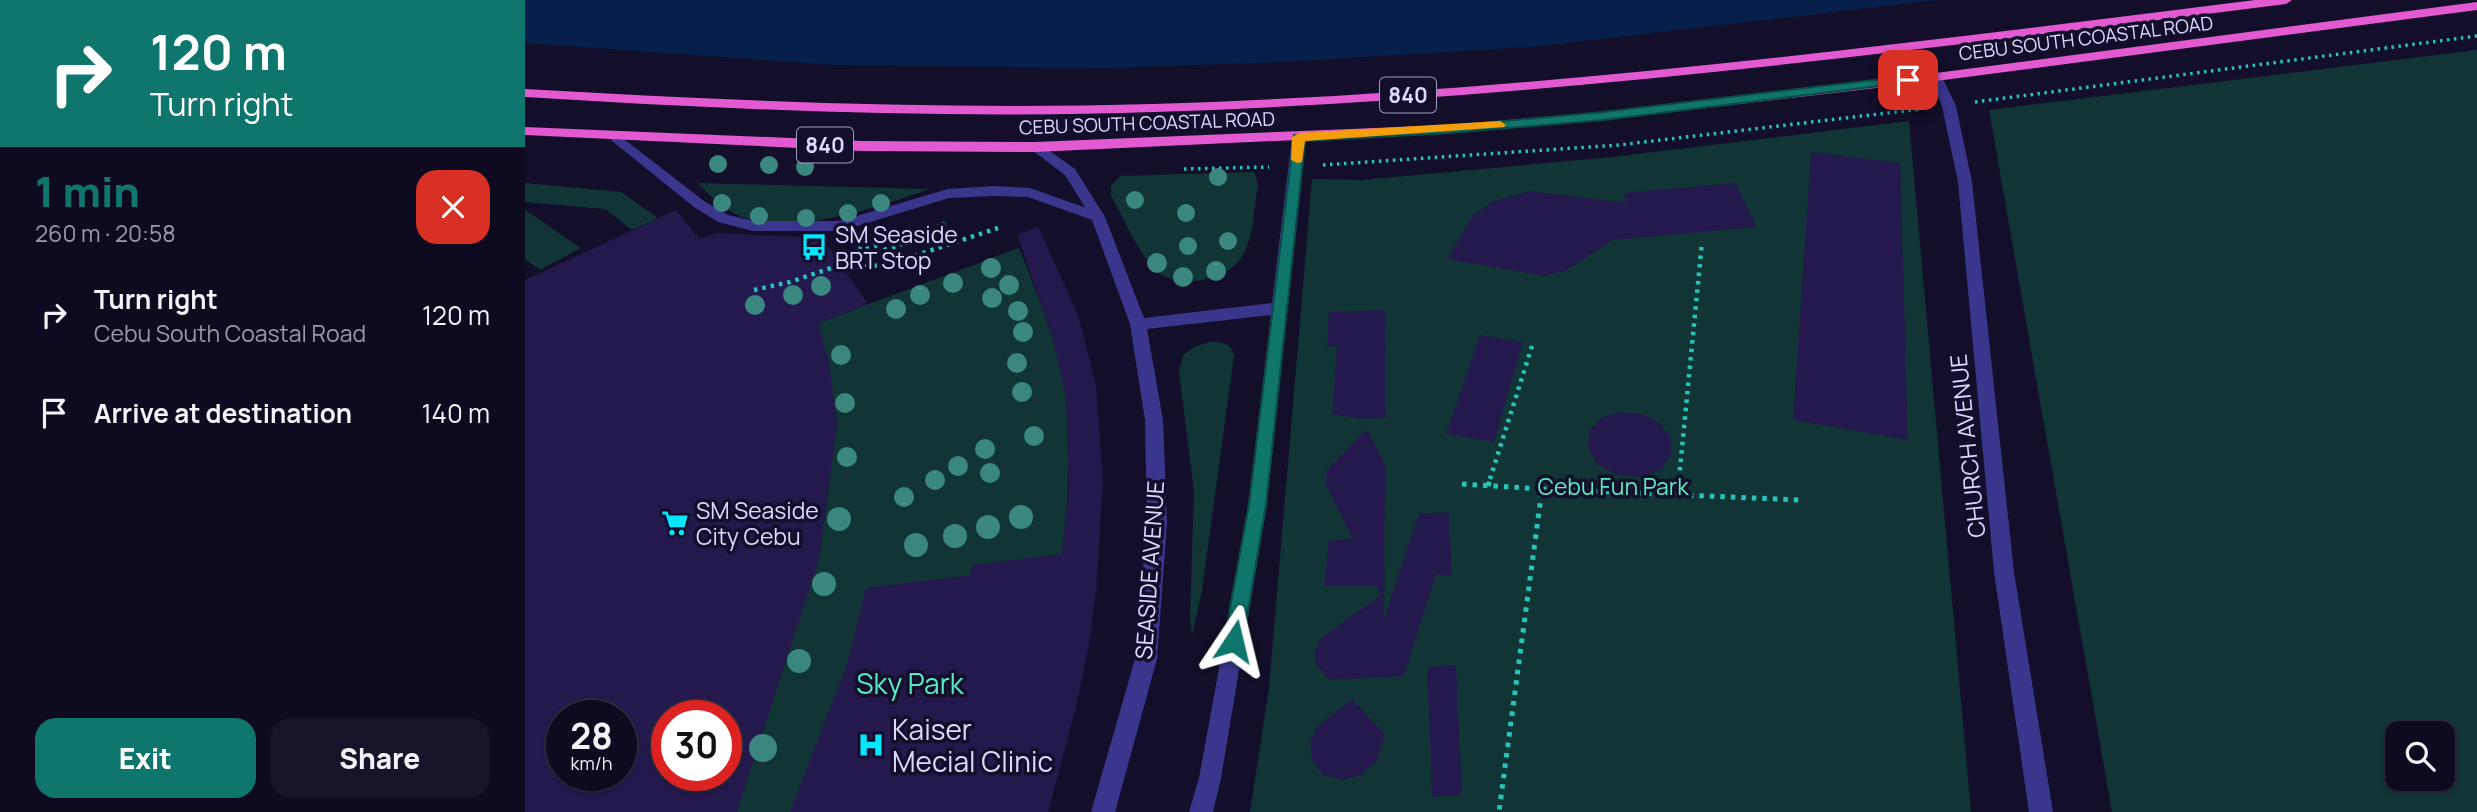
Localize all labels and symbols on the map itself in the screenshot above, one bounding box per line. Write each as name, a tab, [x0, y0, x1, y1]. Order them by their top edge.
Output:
street label: CEBU SOUTH COASTAL ROAD	[1957, 9, 2215, 67]
pin	[1878, 50, 1938, 110]
road number: 840	[1380, 78, 1436, 112]
street label: CEBU SOUTH COASTAL ROAD	[1019, 106, 1275, 140]
road number: 840	[797, 128, 853, 162]
place label: SM Seaside BRT Stop	[835, 218, 958, 276]
bus stop icon: SM Seaside BRT Stop	[799, 232, 829, 262]
street label: CHURCH AVENUE	[1941, 353, 1993, 539]
park label: Cebu Fun Park	[1537, 470, 1689, 502]
street label: SEASIDE AVENUE	[1127, 480, 1171, 660]
place label: SM Seaside City Cebu	[696, 494, 819, 552]
supermarket icon: SM Seaside City Cebu	[660, 508, 690, 538]
position arrow	[1197, 604, 1271, 678]
park label: Sky Park	[856, 664, 965, 702]
speed limit sign: 30	[651, 700, 742, 791]
place label: Kaiser Mecial Clinic	[892, 710, 1053, 780]
hospital icon: Kaiser Mecial Clinic	[856, 730, 886, 760]

